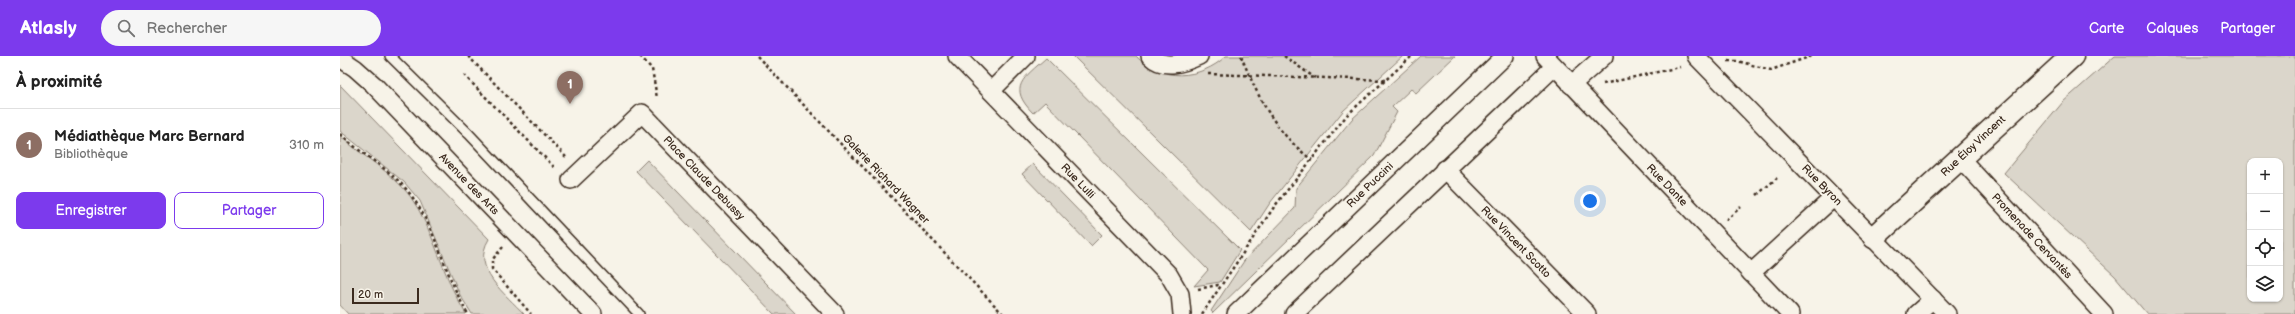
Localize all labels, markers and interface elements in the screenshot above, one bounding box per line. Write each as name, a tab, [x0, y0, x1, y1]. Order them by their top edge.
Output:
search box	[101, 10, 381, 46]
text: Atlasly	[20, 17, 77, 40]
icon: search	[115, 17, 137, 39]
text: Rechercher	[147, 19, 227, 38]
text: Carte	[2089, 20, 2124, 37]
text: Calques	[2146, 20, 2198, 37]
text: Partager	[2220, 20, 2275, 37]
pin: 1	[557, 71, 583, 104]
text: À proximité	[16, 72, 102, 92]
street label: Rue Éloy Vincent	[1937, 112, 2008, 179]
text: Médiathèque Marc Bernard	[54, 127, 245, 146]
street label: Galerie Richard Wagner	[840, 132, 933, 227]
street label: Place Claude Debussy	[661, 133, 748, 223]
text: 1	[26, 137, 32, 153]
text: 310 m	[289, 137, 324, 153]
text: Bibliothèque	[54, 146, 128, 162]
street label: Avenue des Arts	[436, 150, 502, 218]
map controls	[2247, 158, 2283, 302]
button: +	[2247, 158, 2283, 194]
street label: Rue Puccini	[1344, 160, 1396, 210]
street label: Rue Lulli	[1058, 161, 1098, 201]
street label: Rue Dante	[1644, 161, 1691, 209]
street label: Rue Byron	[1799, 162, 1845, 208]
your location	[1580, 191, 1600, 211]
street label: Promenade Cervantès	[1989, 191, 2075, 282]
button: Enregistrer	[16, 192, 166, 229]
button: Partager	[174, 192, 324, 229]
button: −	[2247, 194, 2283, 230]
street label: Rue Vincent Scotto	[1478, 203, 1554, 281]
button: locate	[2247, 230, 2283, 266]
button: layers	[2247, 266, 2283, 302]
scale bar	[352, 286, 419, 305]
text: 20 m	[358, 288, 383, 301]

